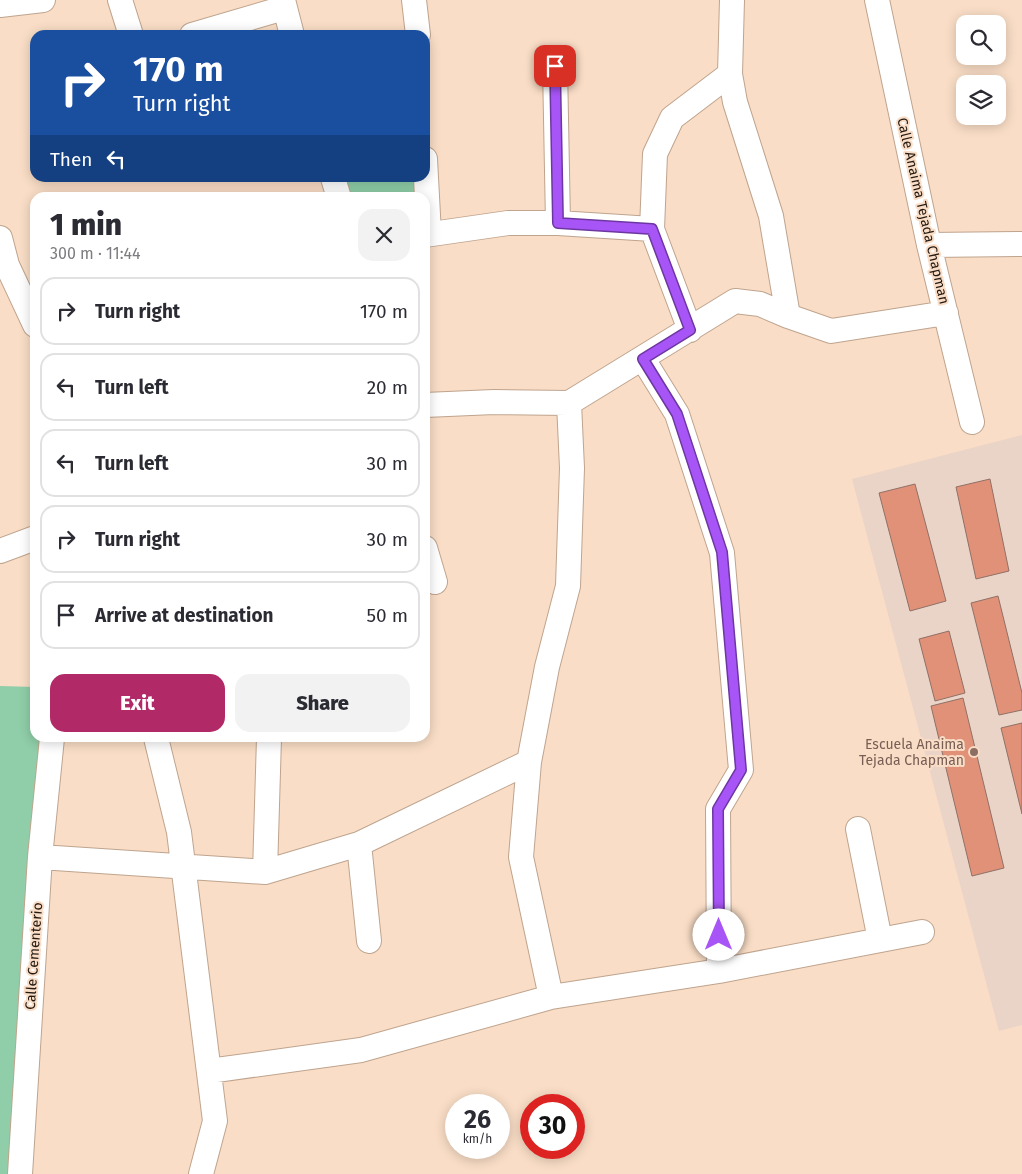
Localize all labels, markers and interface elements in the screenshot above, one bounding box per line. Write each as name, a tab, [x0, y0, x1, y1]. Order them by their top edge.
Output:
map controls	[956, 15, 1006, 125]
button: search	[956, 15, 1006, 65]
pin	[534, 45, 576, 87]
text: 170 m	[133, 48, 224, 90]
icon: right	[50, 50, 115, 115]
icon: arrive	[541, 52, 569, 80]
button: layers	[956, 75, 1006, 125]
text: Turn right	[133, 90, 230, 117]
street label: Calle Anaima Tejada Chapman	[893, 116, 953, 306]
icon: left	[102, 145, 130, 173]
text: Then	[50, 148, 92, 171]
text: 1 min	[50, 207, 122, 243]
button: close	[358, 209, 410, 261]
text: 300 m · 11:44	[50, 244, 141, 263]
icon: right	[52, 297, 80, 325]
text: Turn right	[95, 300, 180, 323]
text: 170 m	[360, 300, 408, 323]
icon: left	[52, 373, 80, 401]
text: Turn left	[95, 376, 169, 399]
text: 20 m	[367, 376, 408, 399]
icon: left	[52, 449, 80, 477]
text: Turn left	[95, 452, 169, 475]
text: 30 m	[367, 452, 408, 475]
icon: right	[52, 525, 80, 553]
text: Turn right	[95, 528, 180, 551]
text: 30 m	[367, 528, 408, 551]
icon: arrive	[52, 601, 80, 629]
text: Arrive at destination	[95, 604, 274, 627]
text: 50 m	[367, 604, 408, 627]
button: Exit	[50, 674, 225, 732]
button: Share	[235, 674, 410, 732]
place label: Escuela Anaima Tejada Chapman	[859, 736, 964, 769]
marker: Escuela Anaima Tejada Chapman	[968, 746, 980, 758]
street label: Calle Cementerio	[22, 902, 46, 1010]
position arrow	[692, 908, 744, 960]
speed limit sign: 30	[520, 1094, 585, 1159]
text: 26	[464, 1105, 491, 1135]
text: km/h	[463, 1132, 492, 1146]

